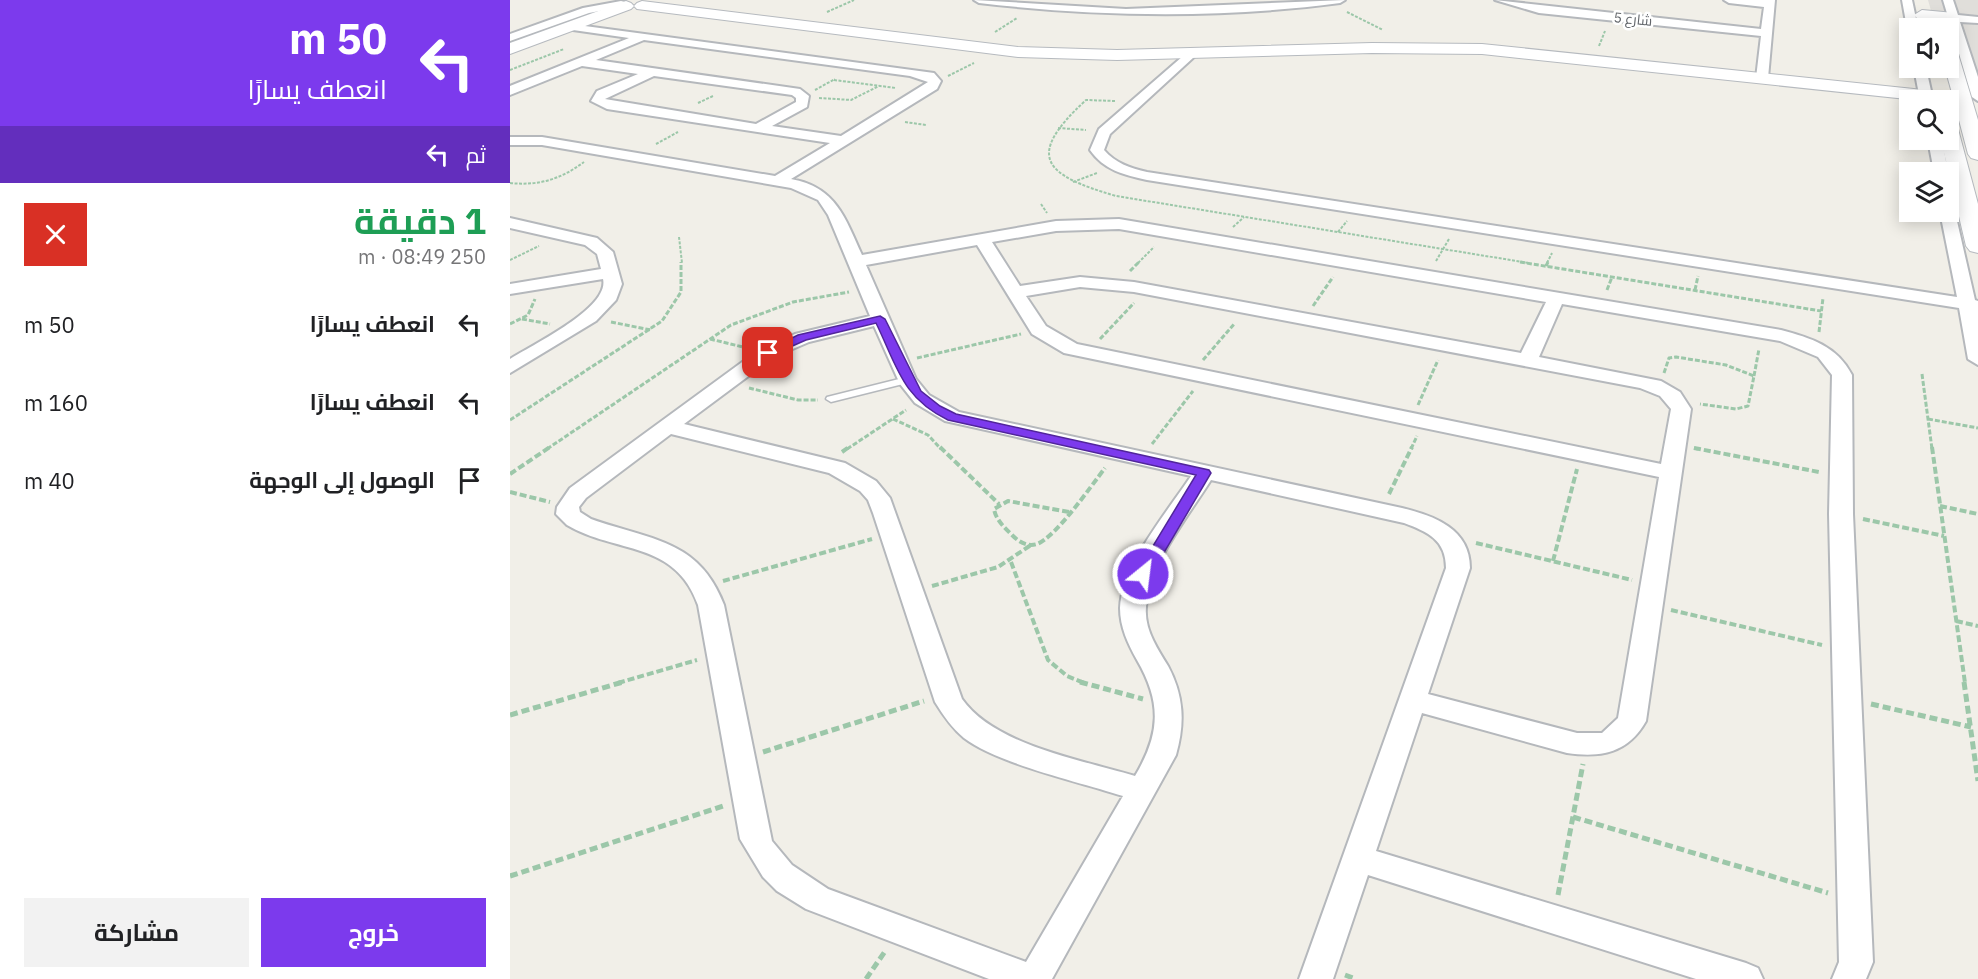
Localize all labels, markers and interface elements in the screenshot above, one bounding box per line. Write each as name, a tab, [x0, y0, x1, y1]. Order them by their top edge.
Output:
street label: شارع 5	[1613, 8, 1653, 30]
text: 50 m	[289, 11, 387, 66]
map controls	[1899, 18, 1959, 222]
button: sound	[1899, 18, 1959, 78]
icon: left	[408, 24, 486, 102]
text: انعطف يسارًا	[248, 71, 387, 106]
button: search	[1899, 90, 1959, 150]
icon: left	[421, 138, 454, 171]
text: ثم	[466, 140, 486, 169]
button: layers	[1899, 162, 1959, 222]
text: 1 دقيقة	[354, 197, 486, 244]
button: close	[24, 203, 87, 266]
text: 250 m · 08:49	[358, 243, 486, 270]
icon: left	[453, 308, 486, 341]
text: انعطف يسارًا	[310, 309, 435, 338]
text: 50 m	[24, 310, 75, 339]
pin	[742, 327, 793, 378]
icon: arrive	[751, 336, 784, 369]
icon: left	[453, 386, 486, 419]
text: انعطف يسارًا	[310, 387, 435, 416]
text: 160 m	[24, 388, 88, 417]
icon: arrive	[453, 464, 486, 497]
text: الوصول إلى الوجهة	[249, 465, 435, 494]
text: 40 m	[24, 466, 75, 495]
position arrow	[1111, 542, 1175, 606]
button: مشاركة	[24, 898, 249, 967]
button: خروج	[261, 898, 486, 967]

